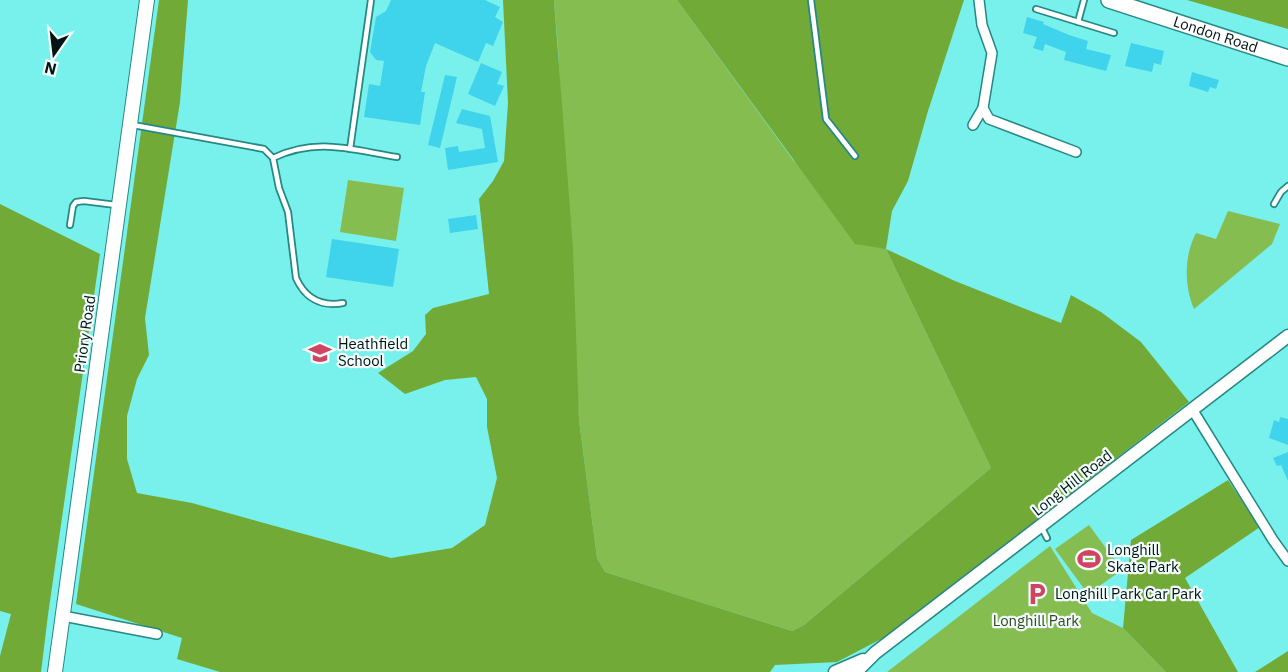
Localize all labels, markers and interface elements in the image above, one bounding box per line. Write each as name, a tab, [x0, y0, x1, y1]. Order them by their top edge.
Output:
street label: London Road	[1171, 11, 1260, 57]
north arrow	[24, 24, 84, 84]
text: N	[42, 57, 58, 80]
street label: Priory Road	[70, 294, 99, 374]
place label: Heathfield School	[338, 334, 408, 370]
school or university icon: Heathfield School	[307, 340, 333, 366]
street label: Long Hill Road	[1028, 446, 1115, 520]
place label: Longhill Skate Park	[1107, 540, 1179, 576]
sports icon: Longhill Skate Park	[1076, 546, 1102, 572]
parking icon: Longhill Park Car Park	[1024, 581, 1050, 607]
place label: Longhill Park Car Park	[1055, 584, 1202, 603]
park label: Longhill Park	[993, 611, 1079, 630]

